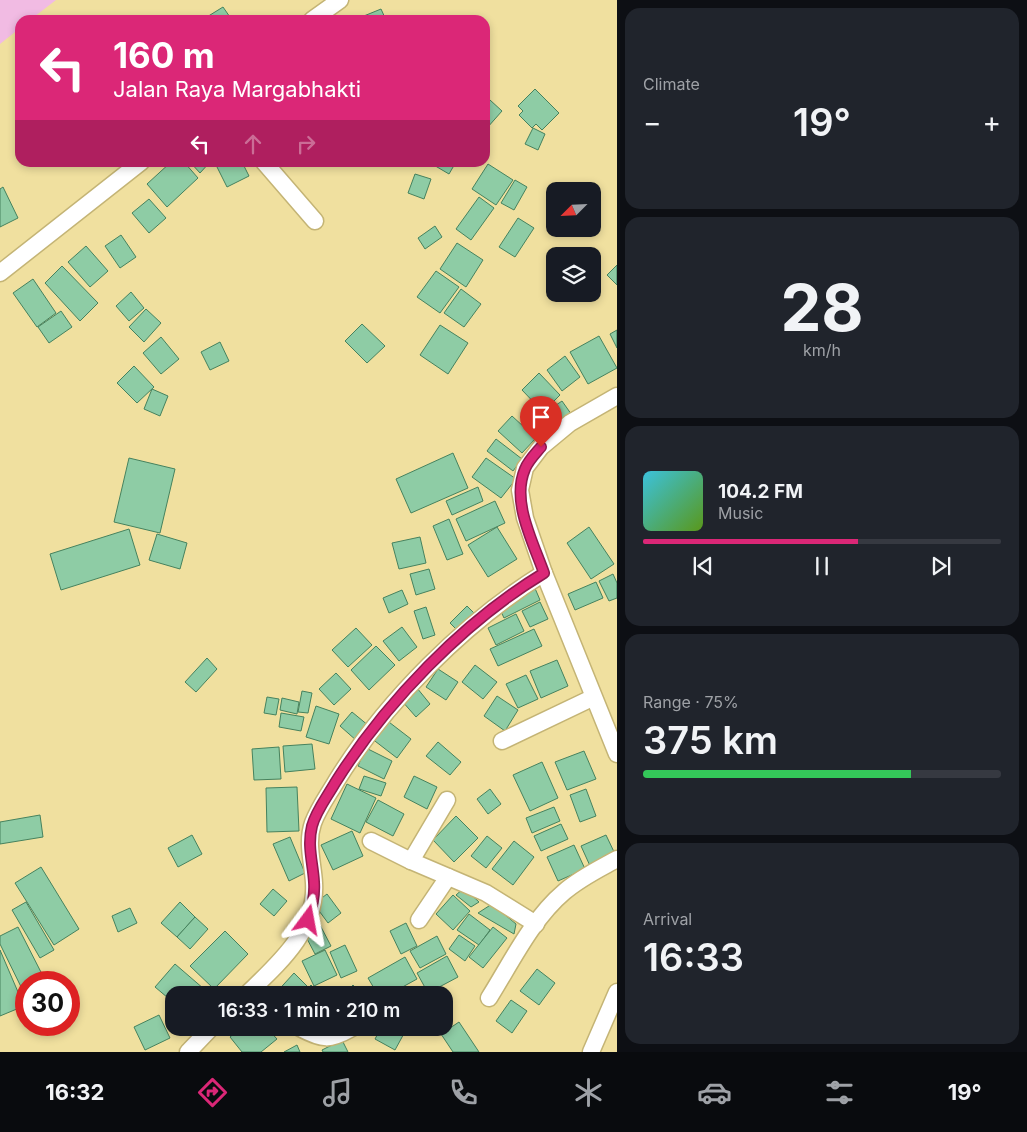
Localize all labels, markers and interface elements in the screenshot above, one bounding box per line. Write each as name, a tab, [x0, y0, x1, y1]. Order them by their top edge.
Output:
text: 160 m	[113, 34, 215, 76]
icon: left	[30, 35, 95, 100]
text: Climate	[643, 74, 700, 94]
text: Jalan Raya Margabhakti	[113, 76, 361, 102]
text: 19°	[793, 99, 851, 145]
text: −	[643, 105, 662, 139]
text: +	[982, 105, 1001, 139]
icon: left	[186, 130, 214, 158]
icon: ahead	[239, 130, 267, 158]
icon: right	[292, 130, 320, 158]
north arrow	[546, 182, 601, 238]
map controls	[546, 182, 601, 302]
button: layers	[546, 247, 601, 302]
text: 28	[780, 268, 864, 347]
text: km/h	[803, 340, 841, 360]
pin	[520, 396, 562, 447]
icon: arrive	[527, 403, 555, 431]
text: 104.2 FM	[718, 480, 803, 503]
text: Music	[718, 503, 763, 523]
icon: previous	[689, 552, 717, 580]
icon: pause	[808, 552, 836, 580]
icon: next	[927, 552, 955, 580]
text: Range · 75%	[643, 692, 739, 712]
text: 375 km	[643, 717, 778, 763]
position arrow	[281, 893, 333, 945]
text: Arrival	[643, 909, 692, 929]
text: 16:33	[643, 934, 744, 980]
speed limit sign: 30	[15, 971, 80, 1036]
text: 16:33 · 1 min · 210 m	[218, 999, 400, 1022]
icon: directions	[195, 1075, 230, 1110]
icon: music	[320, 1075, 355, 1110]
icon: phone	[446, 1075, 481, 1110]
icon: climate	[571, 1075, 606, 1110]
icon: car	[697, 1075, 732, 1110]
icon: filters	[822, 1075, 857, 1110]
text: 16:32	[45, 1079, 104, 1105]
text: 19°	[948, 1079, 982, 1105]

